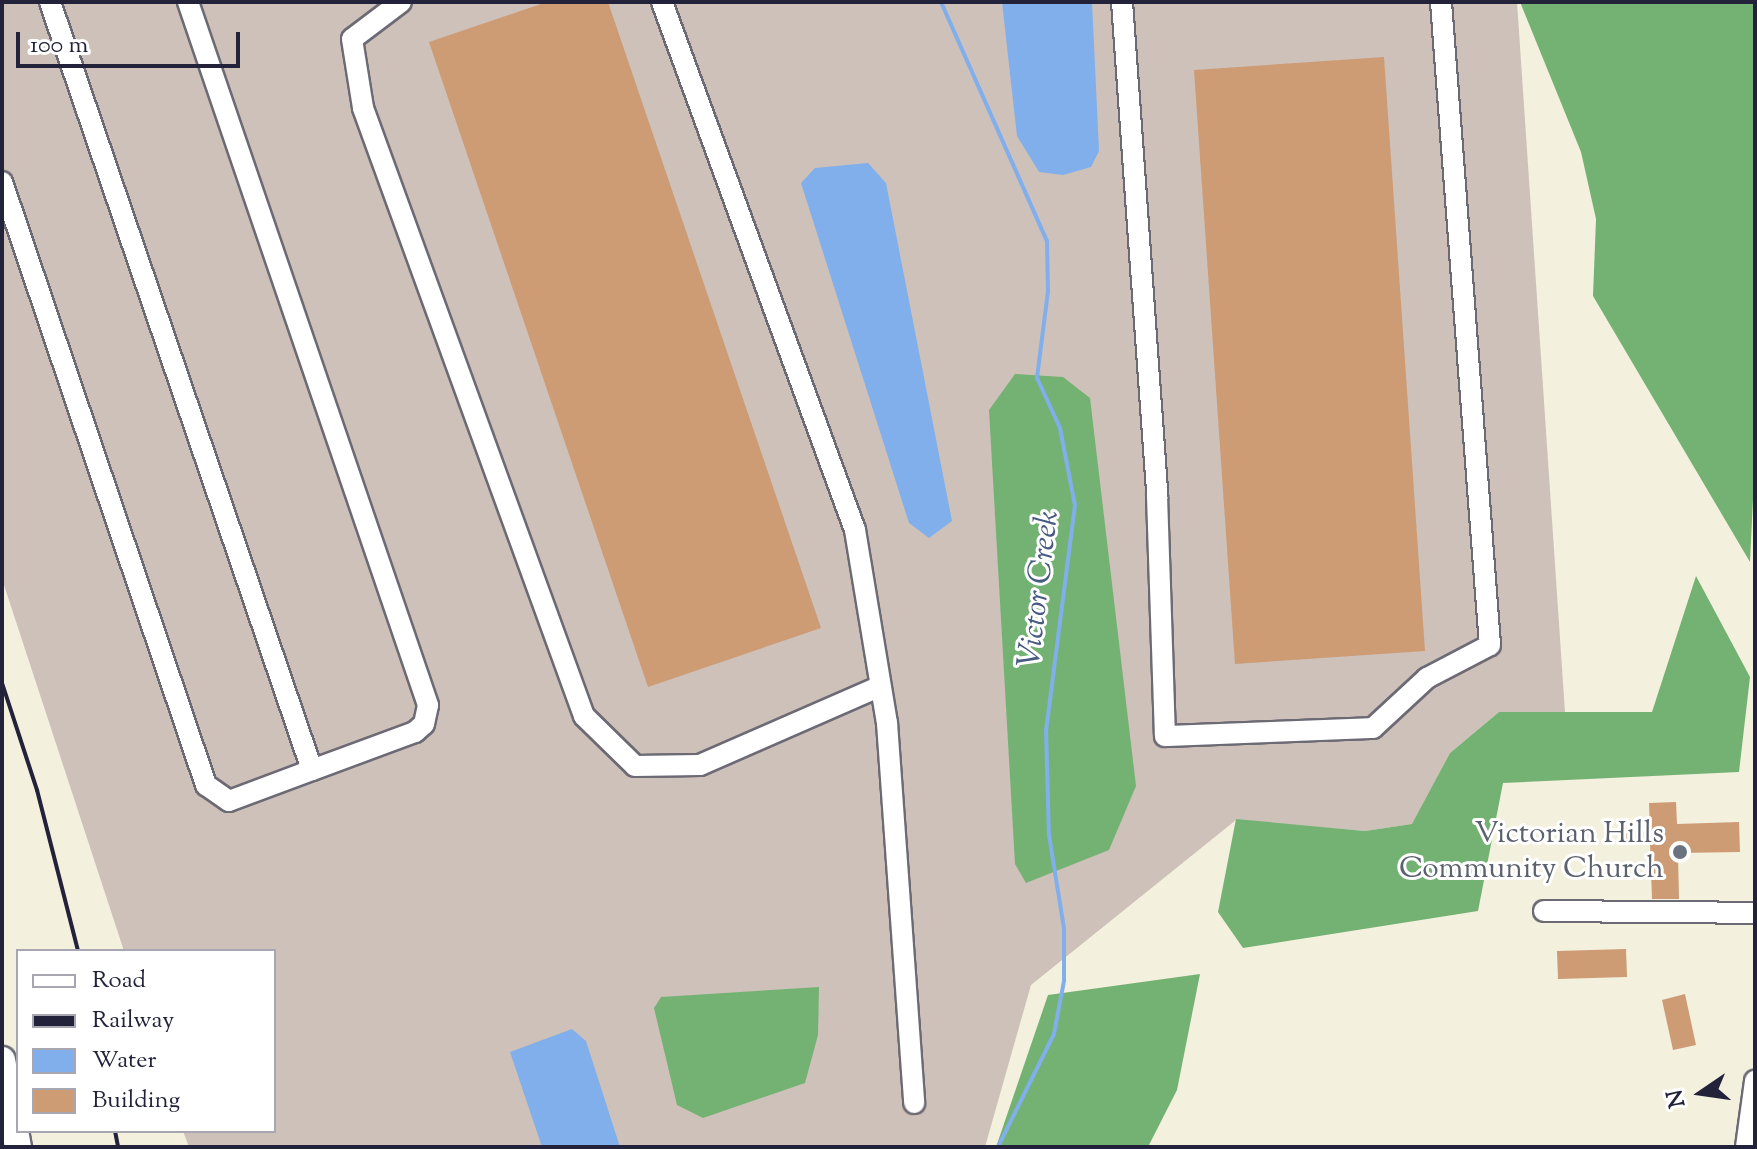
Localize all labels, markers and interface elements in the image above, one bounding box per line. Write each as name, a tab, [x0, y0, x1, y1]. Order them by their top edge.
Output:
scale bar	[20, 16, 244, 66]
text: 100 m	[30, 29, 88, 63]
water label: Victor Creek	[1011, 508, 1069, 670]
place label: Victorian Hills Community Church	[1399, 817, 1664, 888]
marker: Victorian Hills Community Church	[1671, 843, 1689, 861]
legend	[16, 949, 276, 1133]
text: Road	[92, 964, 146, 998]
text: Railway	[92, 1004, 174, 1038]
text: Water	[92, 1044, 156, 1078]
north arrow	[1661, 1053, 1741, 1133]
text: Building	[92, 1084, 180, 1118]
text: N	[1660, 1086, 1695, 1111]

